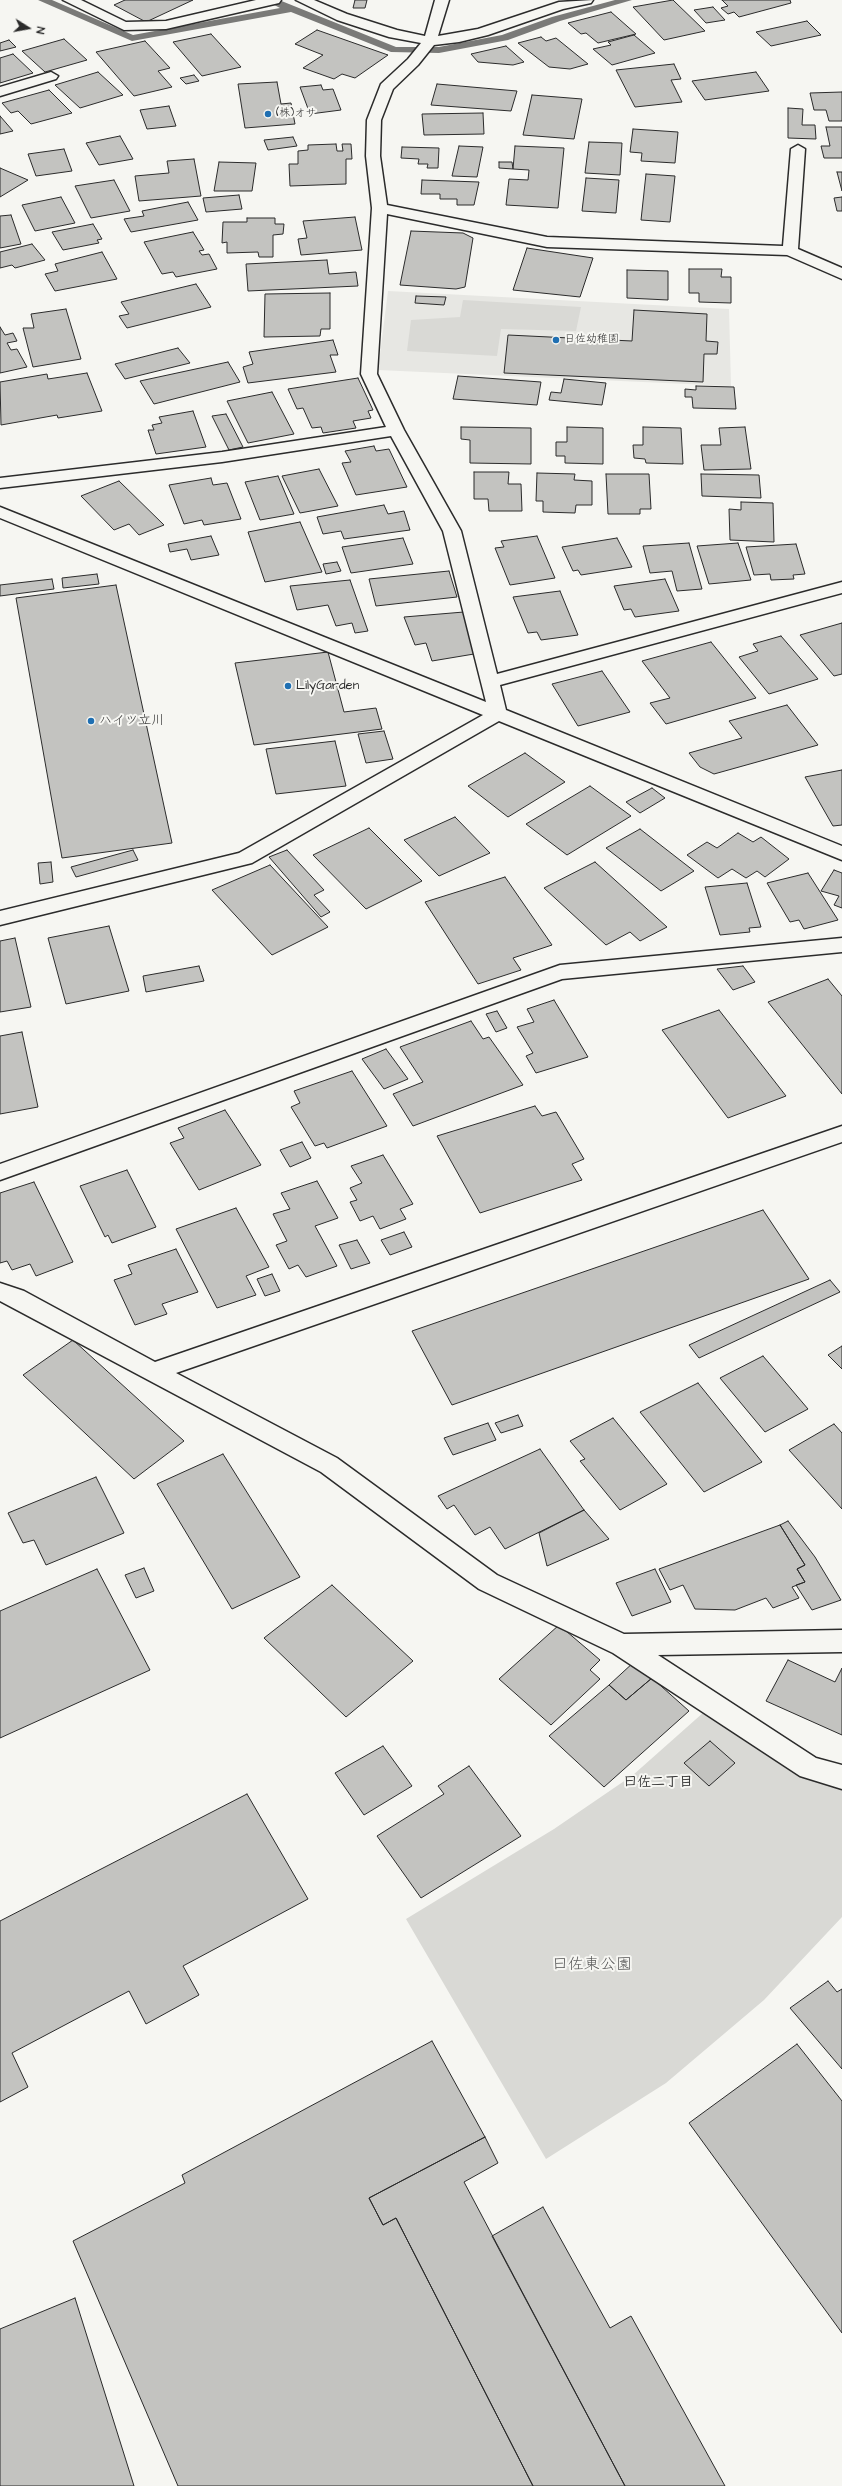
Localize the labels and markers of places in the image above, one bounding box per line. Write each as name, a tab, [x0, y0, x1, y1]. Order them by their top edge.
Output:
place label: (株)オサ	[276, 107, 316, 121]
marker: (株)オサ	[263, 109, 273, 119]
place label: 日佐幼稚園	[564, 333, 619, 347]
marker: 日佐幼稚園	[551, 335, 561, 345]
place label: LilyGarden	[296, 678, 359, 694]
marker: LilyGarden	[283, 681, 293, 691]
place label: ハイツ立川	[99, 713, 164, 729]
marker: ハイツ立川	[86, 716, 96, 726]

